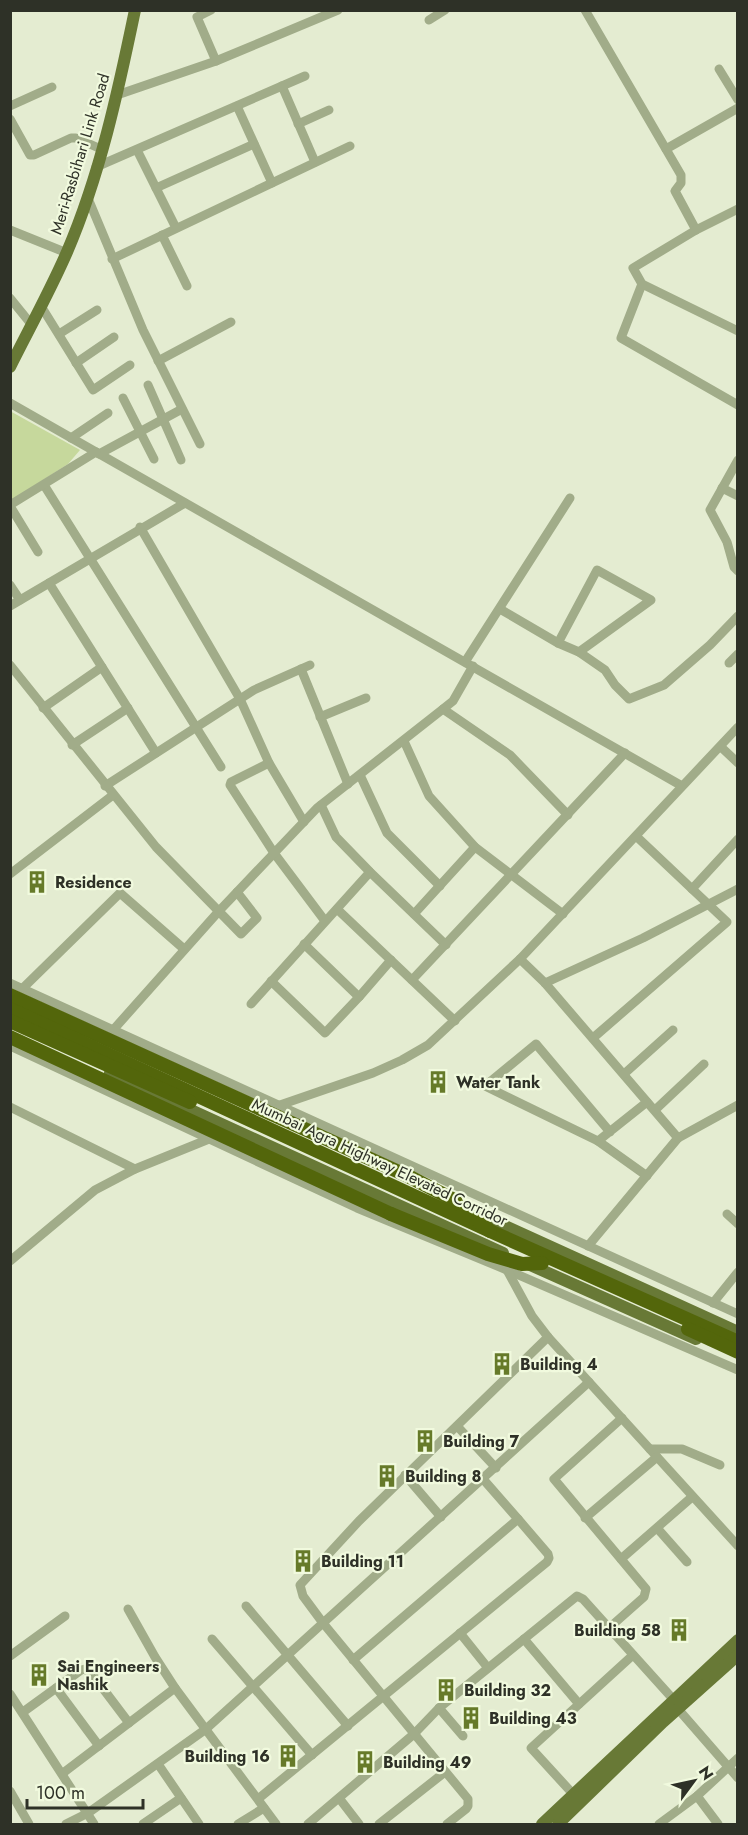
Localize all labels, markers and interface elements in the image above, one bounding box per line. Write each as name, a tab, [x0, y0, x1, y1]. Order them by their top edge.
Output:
street label: Meri-Rasbihari Link Road	[45, 71, 115, 237]
building icon: Residence	[24, 869, 50, 895]
place label: Residence	[55, 871, 132, 894]
building icon: Water Tank	[425, 1069, 451, 1095]
place label: Water Tank	[456, 1071, 541, 1094]
street label: Mumbai Agra Highway Elevated Corridor	[248, 1092, 512, 1232]
building icon: Building 4	[489, 1351, 515, 1377]
place label: Building 4	[520, 1353, 598, 1376]
building icon: Building 7	[412, 1428, 438, 1454]
place label: Building 7	[443, 1430, 520, 1453]
building icon: Building 8	[374, 1463, 400, 1489]
place label: Building 8	[405, 1465, 482, 1488]
building icon: Building 11	[290, 1548, 316, 1574]
place label: Building 11	[321, 1550, 404, 1573]
building icon: Building 58	[666, 1617, 692, 1643]
place label: Building 58	[574, 1619, 661, 1642]
place label: Sai Engineers Nashik	[57, 1655, 159, 1696]
building icon: Sai Engineers Nashik	[26, 1662, 52, 1688]
building icon: Building 32	[433, 1677, 459, 1703]
place label: Building 32	[464, 1679, 551, 1702]
building icon: Building 43	[458, 1705, 484, 1731]
place label: Building 43	[489, 1707, 577, 1730]
building icon: Building 16	[275, 1743, 301, 1769]
place label: Building 16	[185, 1745, 270, 1768]
building icon: Building 49	[352, 1749, 378, 1775]
place label: Building 49	[383, 1751, 471, 1774]
north arrow	[664, 1751, 724, 1811]
text: N	[693, 1762, 719, 1785]
scale bar	[27, 1772, 142, 1810]
text: 100 m	[36, 1780, 85, 1806]

